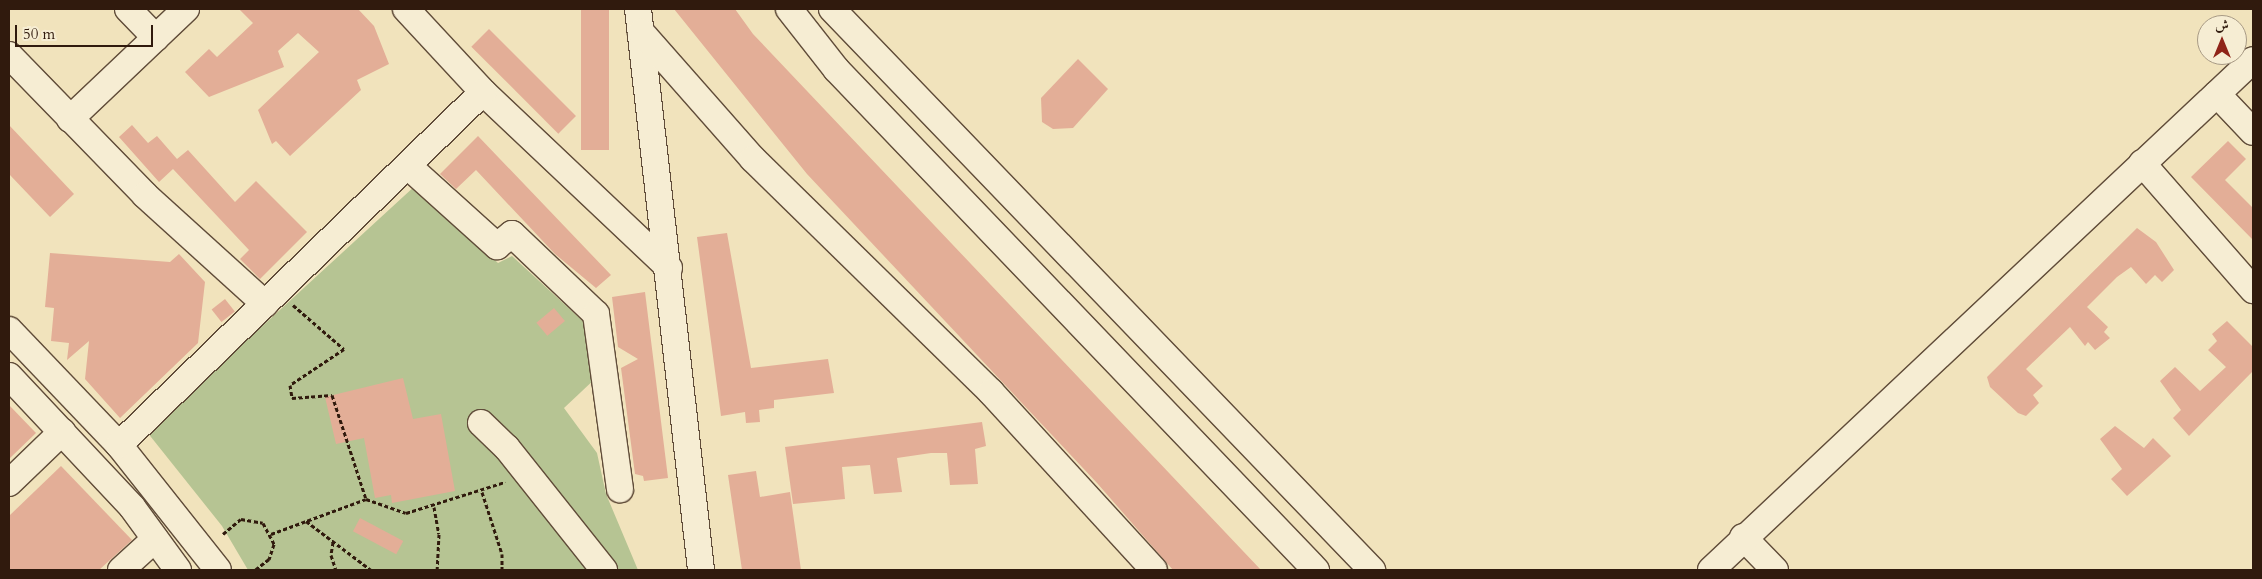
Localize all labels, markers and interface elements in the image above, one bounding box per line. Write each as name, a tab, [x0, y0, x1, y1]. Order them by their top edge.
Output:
scale bar	[18, 15, 155, 47]
north arrow	[2197, 15, 2247, 65]
text: ش	[2215, 16, 2229, 35]
text: 50 m	[23, 24, 55, 44]

